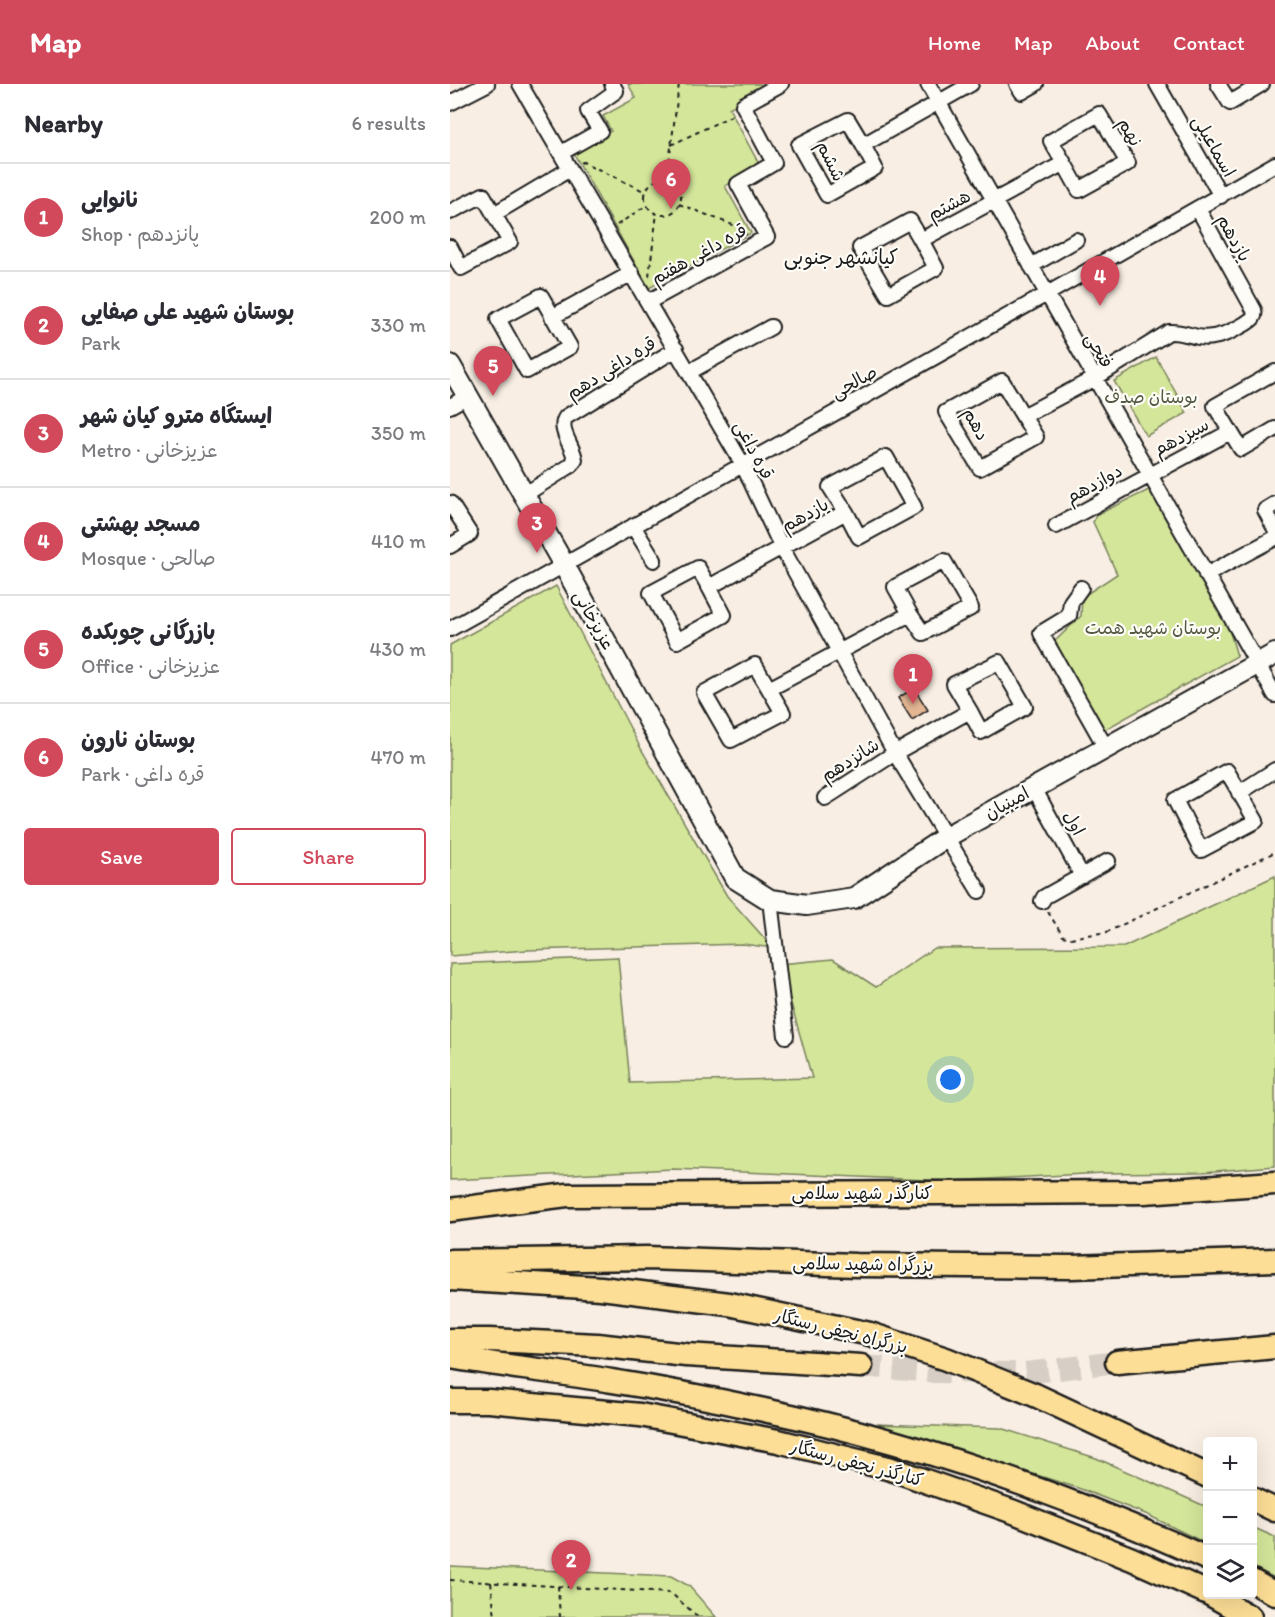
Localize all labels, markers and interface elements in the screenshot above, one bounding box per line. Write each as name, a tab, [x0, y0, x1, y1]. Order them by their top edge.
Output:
text: Map	[30, 25, 81, 59]
text: Home	[928, 30, 981, 55]
text: Map	[1014, 30, 1053, 55]
text: About	[1086, 30, 1140, 55]
text: Contact	[1173, 30, 1245, 55]
text: Nearby	[24, 107, 103, 139]
text: 6 results	[352, 111, 426, 135]
street label: اسماعیلی	[1188, 111, 1240, 181]
street label: نهم	[1111, 114, 1147, 152]
street label: ششم	[809, 137, 850, 186]
pin: 6	[652, 160, 690, 209]
street label: هشتم	[924, 185, 976, 228]
text: نانوایی	[81, 186, 140, 213]
text: 1	[39, 205, 48, 229]
text: 200 m	[370, 205, 426, 229]
street label: یازدهم	[1209, 210, 1256, 267]
street label: قره داغی هفتم	[647, 219, 752, 292]
text: Shop · پانزدهم	[81, 222, 199, 246]
district label: کیانشهر جنوبی	[784, 245, 898, 271]
pin: 4	[1080, 256, 1120, 306]
text: بوستان شهید علی صفایی	[81, 298, 294, 325]
text: 2	[38, 313, 49, 337]
text: 330 m	[371, 313, 426, 337]
street label: فتحی	[1080, 328, 1118, 372]
text: Park	[81, 331, 120, 355]
street label: قره داغی دهم	[562, 332, 661, 407]
pin: 5	[474, 346, 513, 396]
street label: صالحی	[827, 360, 881, 404]
park label: بوستان صدف	[1104, 386, 1198, 408]
text: ایستگاه مترو کیان شهر	[81, 402, 272, 429]
street label: دهم	[956, 404, 994, 446]
street label: سیزدهم	[1149, 413, 1214, 463]
street label: قره داغی	[729, 417, 779, 483]
text: 3	[38, 421, 49, 445]
text: 350 m	[371, 421, 426, 445]
text: Metro · عزیزخانی	[81, 438, 218, 462]
street label: دوازدهم	[1062, 460, 1128, 511]
street label: یازدهم	[777, 493, 834, 540]
pin: 3	[518, 504, 556, 553]
text: مسجد بهشتی	[81, 510, 200, 537]
text: 4	[37, 529, 50, 553]
text: 410 m	[371, 529, 426, 553]
text: Mosque · صالحی	[81, 546, 216, 570]
street label: عزیزخانی	[569, 586, 619, 654]
park label: بوستان شهید همت	[1085, 617, 1221, 639]
text: بازرگانی چوبکده	[81, 618, 215, 645]
text: 5	[38, 637, 49, 661]
text: 430 m	[369, 637, 426, 661]
text: Office · عزیزخانی	[81, 654, 220, 678]
pin: 1	[894, 654, 932, 704]
text: بوستان نارون	[81, 726, 195, 753]
street label: شانزدهم	[817, 734, 885, 789]
text: 6	[38, 745, 49, 769]
text: 470 m	[370, 745, 426, 769]
text: Park · قره داغی	[81, 762, 205, 786]
street label: امینیان	[981, 782, 1033, 824]
street label: اول	[1058, 807, 1090, 839]
button: Save	[24, 828, 219, 885]
button: Share	[231, 828, 426, 885]
your location	[936, 1065, 965, 1094]
street label: کنارگذر شهید سلامی	[792, 1182, 933, 1204]
street label: بزرگراه شهید سلامی	[792, 1252, 934, 1276]
street label: بزرگراه نجفی رستگار	[771, 1304, 910, 1358]
street label: کنارگذر نجفی رستگار	[787, 1434, 926, 1491]
map controls	[1203, 1437, 1257, 1599]
button: +	[1203, 1437, 1257, 1491]
button: −	[1203, 1491, 1257, 1545]
pin: 2	[552, 1540, 590, 1590]
button: layers	[1203, 1545, 1257, 1599]

